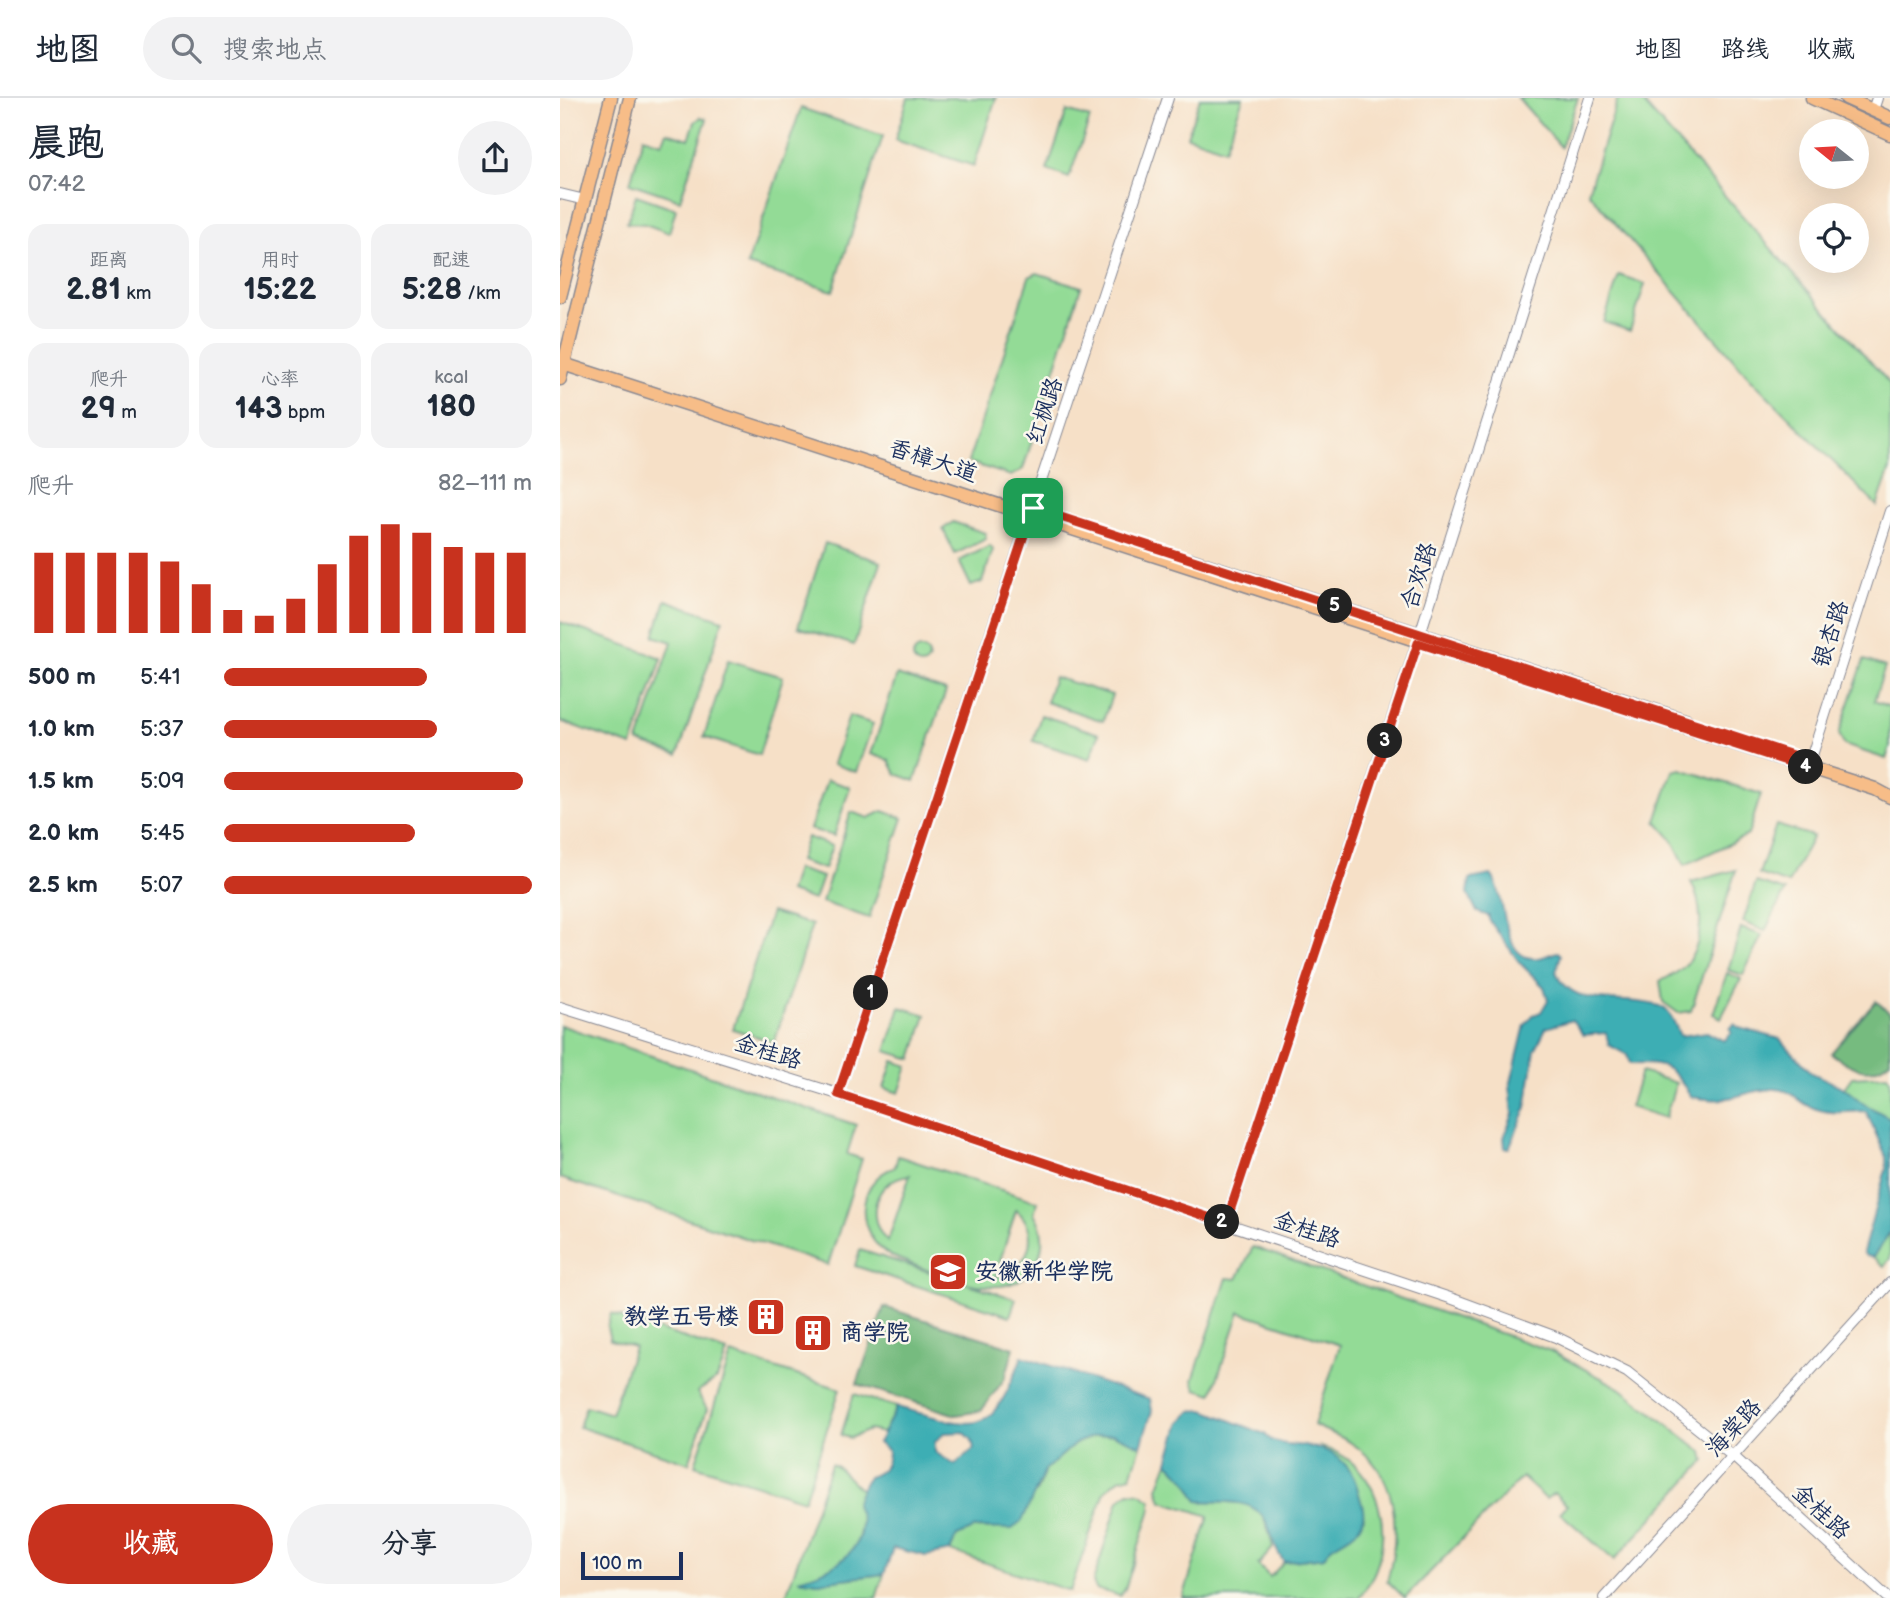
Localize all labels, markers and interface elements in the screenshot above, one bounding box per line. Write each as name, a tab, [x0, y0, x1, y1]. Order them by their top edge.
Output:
search box	[143, 17, 633, 80]
icon: search	[167, 29, 205, 67]
text: 地图	[35, 30, 101, 70]
text: 搜索地点	[223, 35, 327, 66]
text: 地图	[1635, 35, 1683, 64]
text: 路线	[1721, 35, 1769, 64]
text: 收藏	[1807, 35, 1855, 64]
north arrow	[1799, 119, 1869, 189]
map controls	[1799, 119, 1869, 273]
text: 晨跑	[28, 121, 104, 166]
button: share	[458, 121, 532, 195]
text: 07:42	[28, 170, 85, 198]
button: locate	[1799, 203, 1869, 273]
text: 距离	[90, 249, 128, 272]
text: 用时	[261, 249, 299, 272]
text: 配速	[432, 249, 470, 272]
text: 2.81	[66, 272, 121, 308]
text: 15:22	[243, 272, 317, 308]
text: 5:28	[402, 272, 462, 308]
text: km	[121, 282, 151, 305]
text: /km	[462, 282, 501, 305]
text: kcal	[434, 366, 468, 389]
text: 爬升	[90, 368, 128, 391]
text: 心率	[261, 368, 299, 391]
street label: 红枫路	[1021, 374, 1069, 448]
text: 180	[427, 389, 476, 425]
text: 29	[80, 391, 116, 427]
text: 143	[235, 391, 283, 427]
text: m	[116, 401, 137, 424]
text: bpm	[283, 401, 325, 424]
street label: 香樟大道	[885, 433, 981, 489]
text: 82–111 m	[438, 469, 532, 497]
text: 爬升	[28, 472, 74, 500]
pin	[1003, 478, 1063, 538]
icon: arrive	[1014, 489, 1052, 527]
street label: 合欢路	[1395, 539, 1443, 613]
pin: 5	[1318, 588, 1352, 624]
text: 5	[1329, 594, 1340, 617]
street label: 银杏路	[1807, 597, 1855, 671]
text: 500 m	[28, 663, 96, 691]
text: 5:41	[140, 663, 181, 691]
text: 1.0 km	[28, 715, 95, 743]
text: 5:37	[140, 715, 183, 743]
pin: 3	[1368, 724, 1402, 758]
text: 3	[1379, 729, 1390, 752]
pin: 4	[1788, 750, 1824, 784]
text: 4	[1800, 755, 1811, 778]
text: 1.5 km	[28, 767, 94, 795]
text: 5:09	[140, 767, 185, 795]
text: 2.0 km	[28, 819, 99, 847]
text: 5:45	[140, 819, 185, 847]
text: 2.5 km	[28, 871, 98, 899]
text: 5:07	[140, 871, 183, 899]
pin: 1	[854, 976, 888, 1010]
text: 1	[867, 981, 875, 1004]
street label: 金桂路	[731, 1029, 805, 1075]
pin: 2	[1204, 1204, 1240, 1240]
street label: 金桂路	[1270, 1206, 1344, 1254]
text: 2	[1216, 1210, 1227, 1233]
school or university icon: 安徽新华学院	[927, 1251, 969, 1293]
place label: 安徽新华学院	[975, 1258, 1113, 1286]
building icon: 教学五号楼	[745, 1296, 787, 1338]
place label: 教学五号楼	[624, 1303, 739, 1331]
building icon: 商学院	[792, 1312, 834, 1354]
place label: 商学院	[840, 1319, 909, 1347]
street label: 海棠路	[1701, 1393, 1767, 1463]
street label: 金桂路	[1786, 1478, 1856, 1546]
button: 收藏	[28, 1504, 273, 1584]
button: 分享	[287, 1504, 532, 1584]
scale bar	[581, 1549, 682, 1581]
text: 100 m	[592, 1552, 643, 1575]

